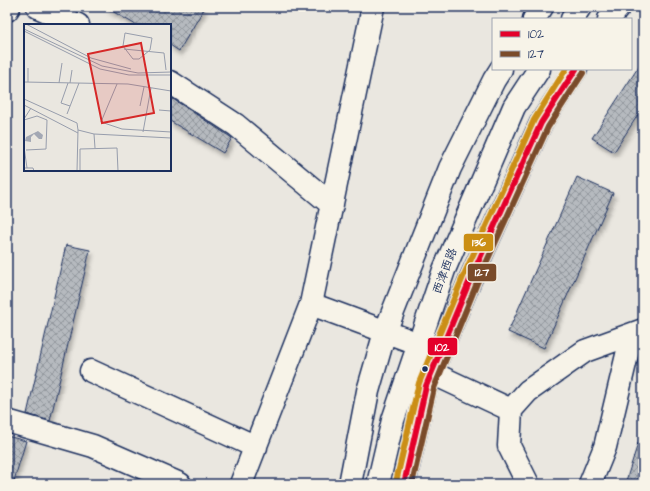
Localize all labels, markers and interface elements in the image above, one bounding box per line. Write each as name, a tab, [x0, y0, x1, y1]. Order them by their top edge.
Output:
legend	[492, 18, 632, 70]
inset map	[24, 24, 171, 171]
text: 102	[528, 26, 544, 43]
text: 127	[528, 46, 544, 63]
line badge: 136	[463, 233, 494, 252]
text: 136	[472, 235, 486, 250]
street label: 西津西路	[428, 246, 462, 296]
line badge: 127	[467, 263, 497, 282]
text: 127	[475, 265, 489, 280]
line badge: 102	[427, 337, 458, 356]
text: 102	[435, 340, 450, 355]
unlabelled marker	[420, 364, 430, 374]

